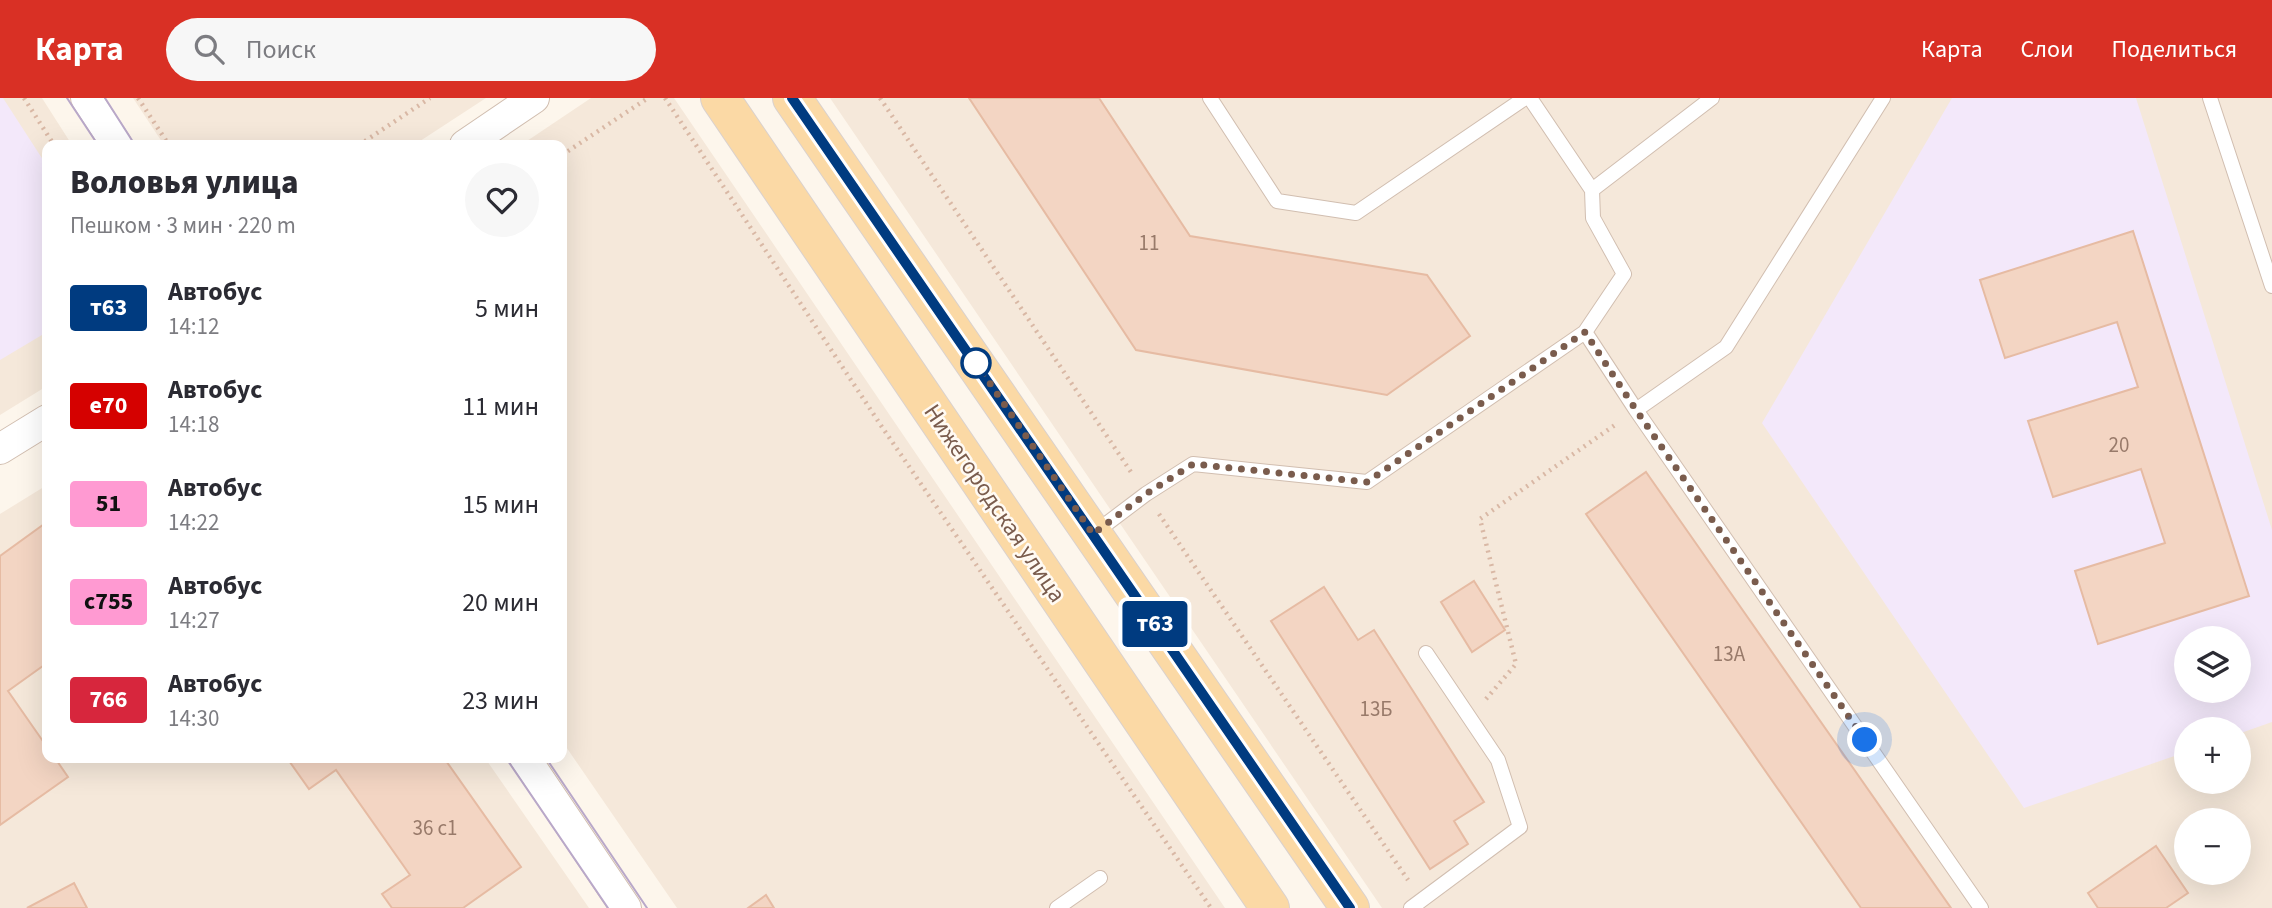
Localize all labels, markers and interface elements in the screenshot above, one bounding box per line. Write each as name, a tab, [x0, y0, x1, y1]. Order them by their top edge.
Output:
search box	[166, 18, 656, 81]
text: Карта	[35, 26, 124, 73]
icon: search	[190, 30, 228, 68]
text: Поиск	[246, 31, 316, 68]
text: Карта	[1921, 32, 1983, 67]
text: Слои	[2021, 32, 2074, 67]
text: Поделиться	[2112, 32, 2237, 67]
text: Воловья улица	[70, 159, 299, 206]
button: heart	[465, 163, 539, 237]
text: Пешком · 3 мин · 220 m	[70, 209, 296, 242]
house number: 11	[1139, 228, 1159, 258]
text: Автобус	[168, 273, 262, 310]
text: т63	[90, 290, 127, 325]
text: 5 мин	[475, 290, 539, 327]
text: 14:12	[168, 310, 219, 343]
unlabelled marker	[961, 348, 991, 378]
text: Автобус	[168, 371, 262, 408]
text: е70	[90, 388, 127, 423]
text: 11 мин	[462, 388, 539, 425]
street label: Нижегородская улица	[915, 397, 1074, 610]
text: 14:18	[168, 408, 219, 441]
house number: 20	[2109, 430, 2129, 460]
text: Автобус	[168, 469, 262, 506]
text: 51	[96, 486, 121, 521]
text: 15 мин	[462, 486, 539, 523]
text: 14:22	[168, 506, 219, 539]
text: Автобус	[168, 567, 263, 604]
text: с755	[84, 584, 133, 619]
text: 20 мин	[462, 584, 539, 621]
line badge: т63	[1115, 601, 1195, 647]
text: 14:27	[168, 604, 220, 637]
text: т63	[1136, 606, 1174, 641]
map controls	[2174, 626, 2251, 885]
button: layers	[2174, 626, 2251, 703]
house number: 13А	[1713, 639, 1746, 669]
text: Автобус	[168, 665, 262, 702]
text: 766	[89, 682, 128, 717]
text: 23 мин	[462, 682, 539, 719]
house number: 13Б	[1359, 694, 1393, 724]
text: 14:30	[168, 702, 219, 735]
button: +	[2174, 717, 2251, 794]
your location	[1847, 722, 1882, 757]
button: −	[2174, 808, 2251, 885]
house number: 36 с1	[412, 813, 458, 843]

